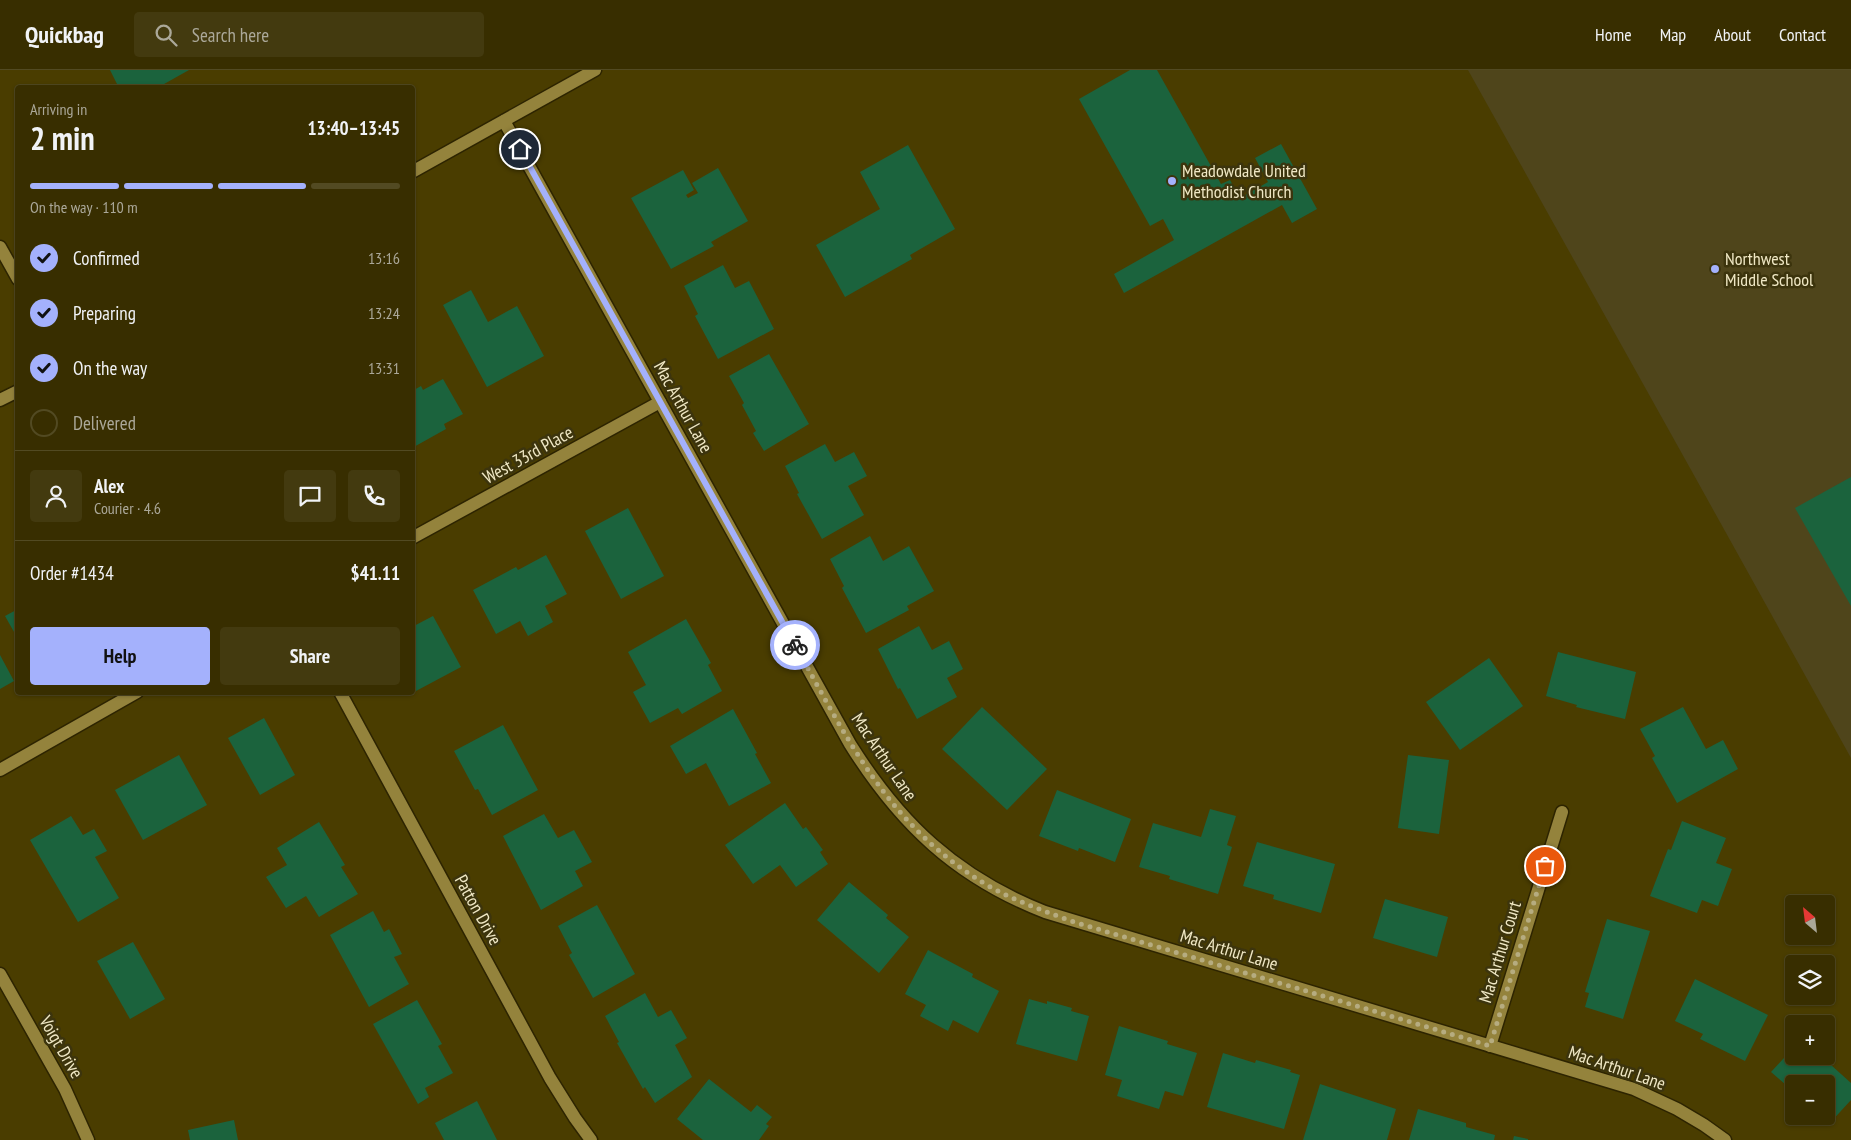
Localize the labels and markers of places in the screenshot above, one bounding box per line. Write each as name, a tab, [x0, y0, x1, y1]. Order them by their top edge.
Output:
pin	[499, 128, 541, 170]
place label: Meadowdale United Methodist Church	[1182, 159, 1306, 203]
marker: Meadowdale United Methodist Church	[1166, 175, 1178, 187]
place label: Northwest Middle School	[1725, 247, 1814, 291]
marker: Northwest Middle School	[1709, 263, 1721, 275]
pin	[1524, 845, 1566, 887]

